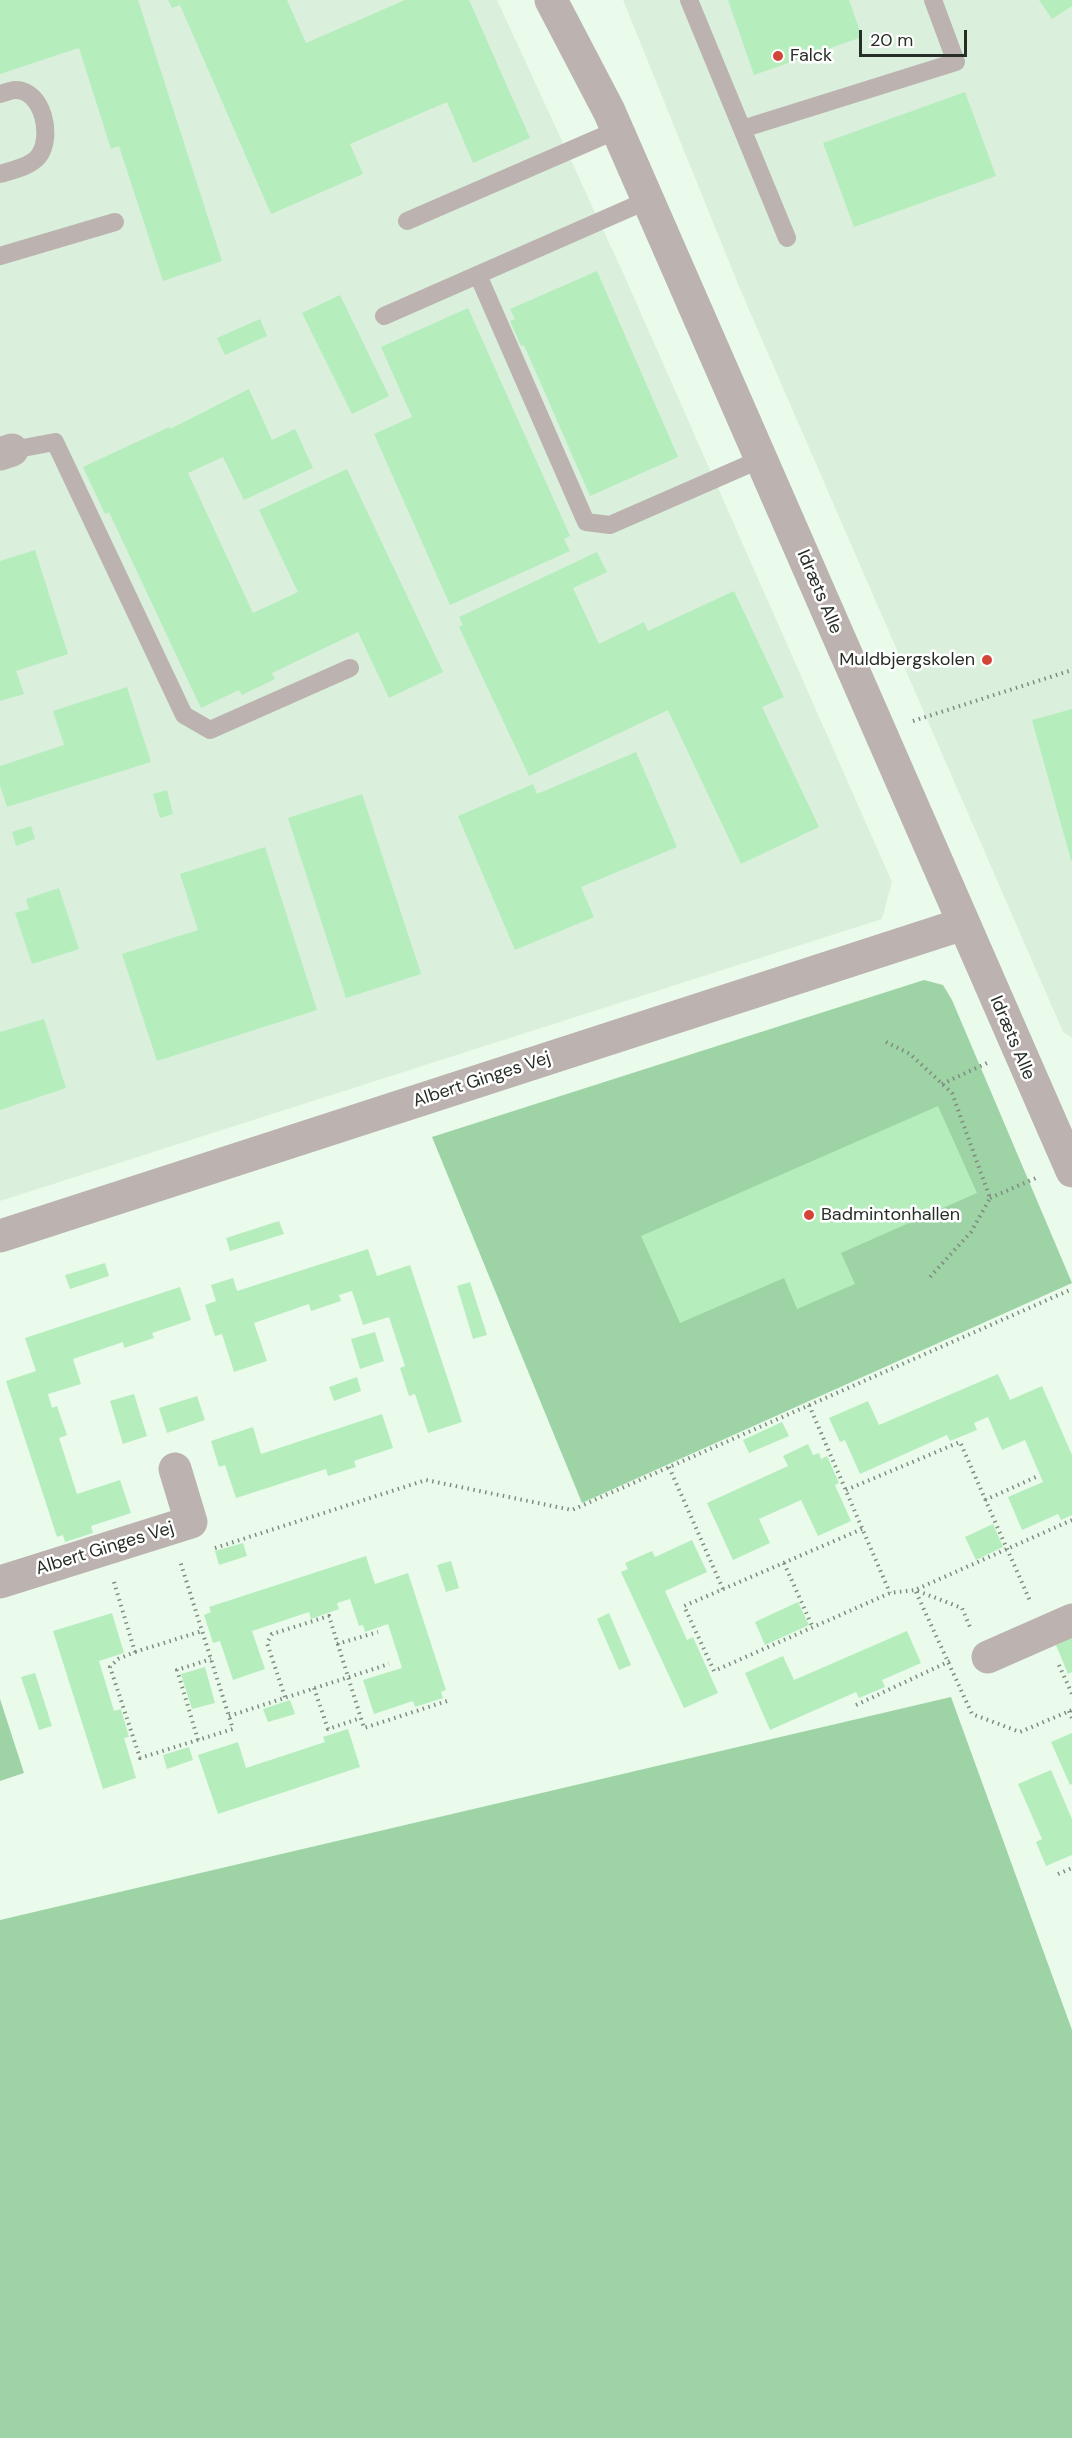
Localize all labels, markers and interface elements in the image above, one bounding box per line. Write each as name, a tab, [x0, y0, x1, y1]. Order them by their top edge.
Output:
scale bar	[862, 18, 970, 56]
text: 20 m	[870, 28, 913, 52]
place label: Falck	[790, 45, 832, 67]
marker: Falck	[771, 49, 785, 63]
street label: Idræts Alle	[792, 547, 846, 637]
place label: Muldbjergskolen	[839, 649, 975, 671]
marker: Muldbjergskolen	[980, 653, 994, 667]
street label: Idræts Alle	[985, 993, 1039, 1083]
street label: Albert Ginges Vej	[410, 1048, 554, 1112]
place label: Badmintonhallen	[821, 1204, 960, 1226]
marker: Badmintonhallen	[802, 1208, 816, 1222]
street label: Albert Ginges Vej	[33, 1518, 177, 1580]

